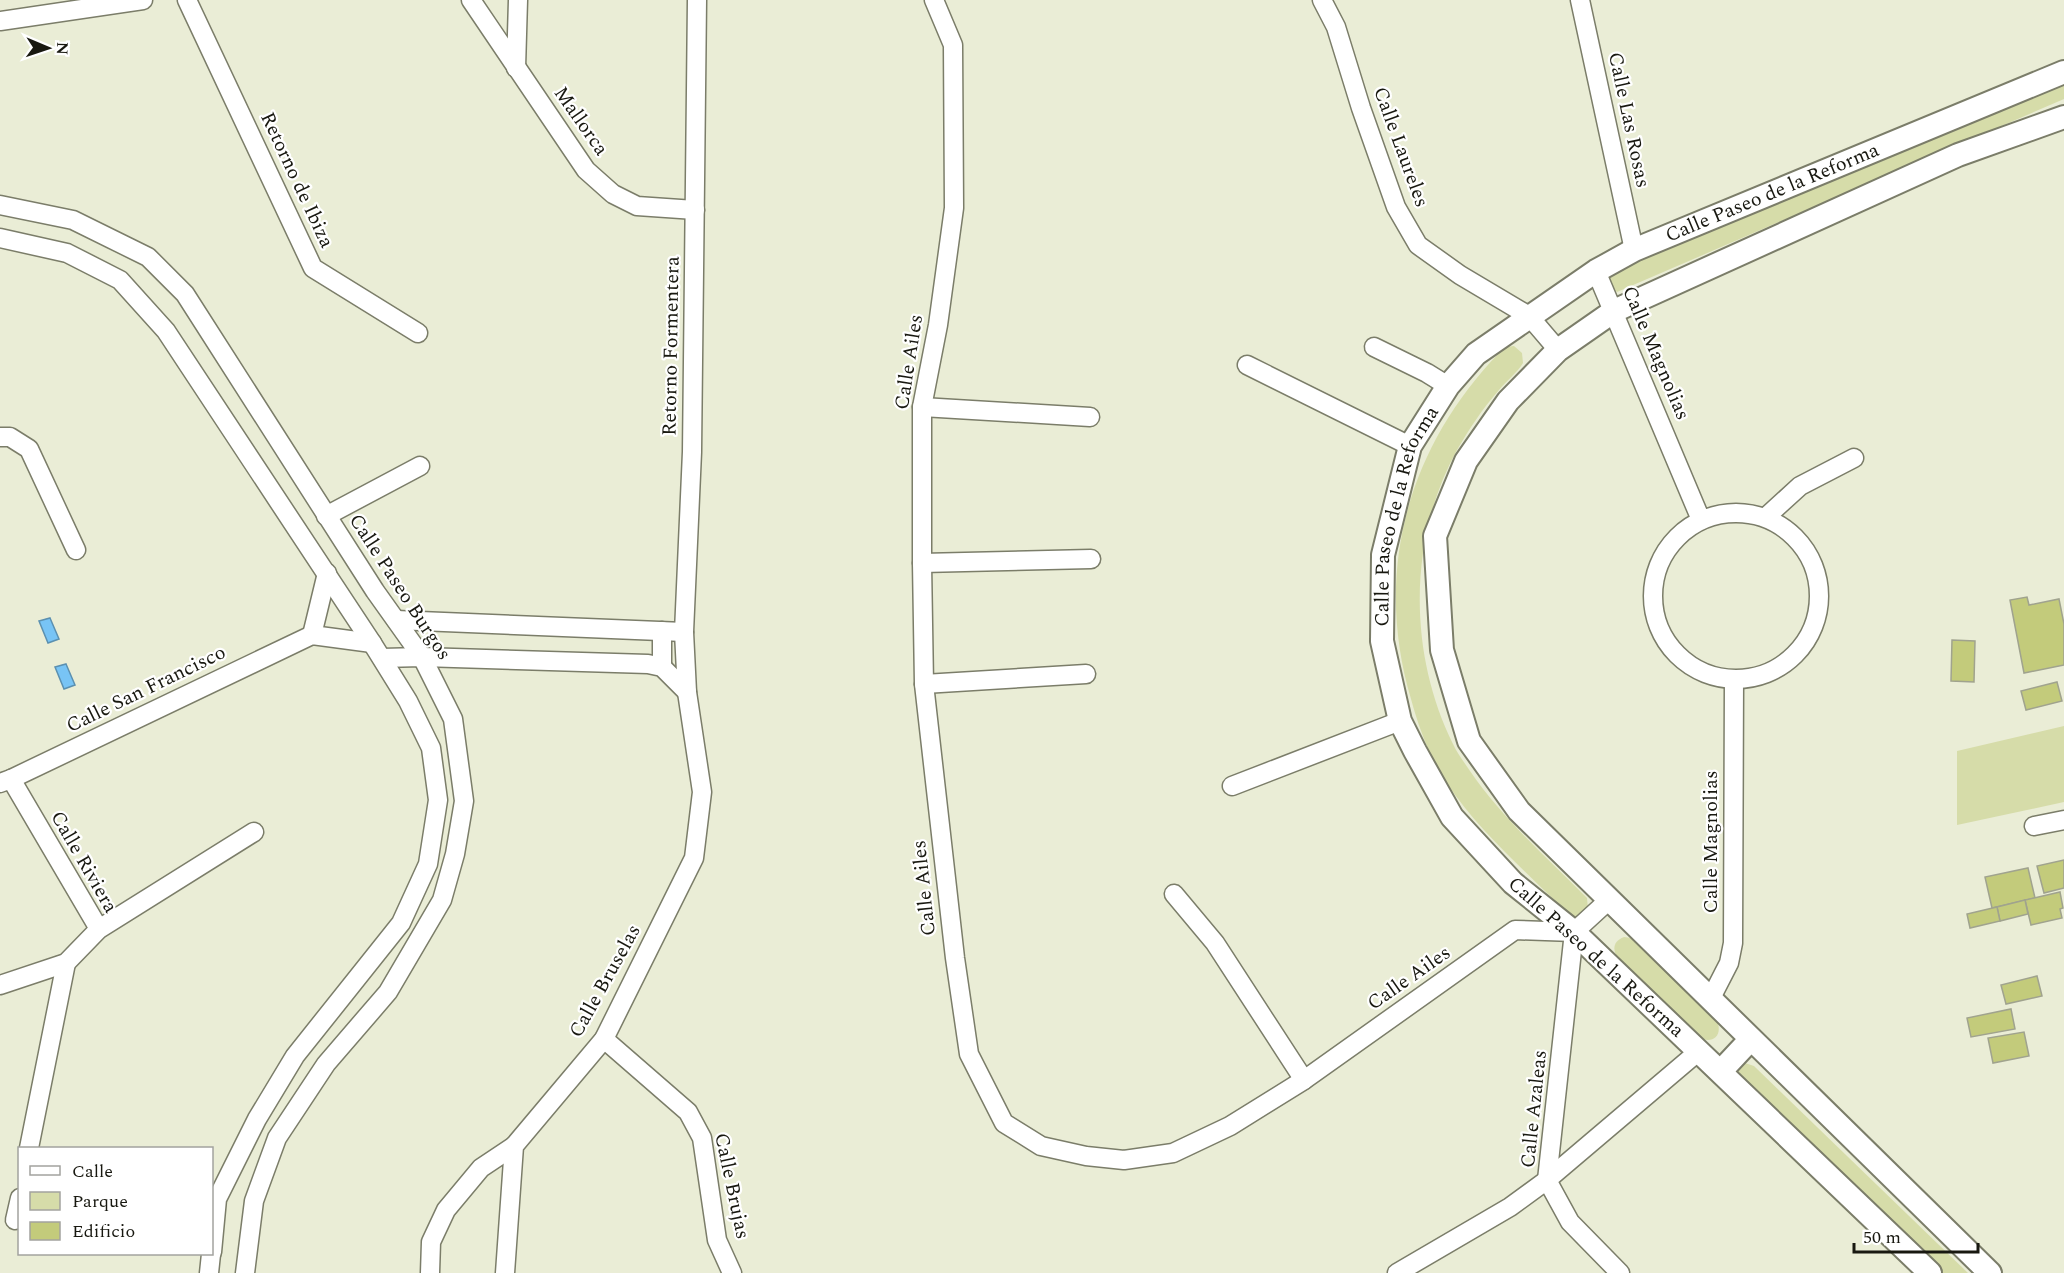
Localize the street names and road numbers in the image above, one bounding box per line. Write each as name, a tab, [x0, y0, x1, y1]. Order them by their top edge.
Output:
street label: Calle Las Rosas	[1600, 49, 1658, 191]
street label: Mallorca	[546, 80, 616, 162]
street label: Calle Laureles	[1365, 83, 1437, 211]
street label: Retorno de Ibiza	[252, 107, 342, 253]
street label: Calle Paseo de la Reforma	[1661, 135, 1884, 250]
street label: Retorno Formentera	[654, 256, 688, 436]
street label: Calle Magnolias	[1614, 281, 1698, 425]
street label: Calle Ailes	[887, 312, 931, 412]
street label: Calle Paseo de la Reforma	[1367, 400, 1447, 627]
street label: Calle Paseo Burgos	[341, 508, 459, 666]
street label: Calle San Francisco	[61, 637, 231, 741]
street label: Calle Magnolias	[1696, 770, 1726, 914]
street label: Calle Riviera	[43, 805, 125, 919]
street label: Calle Ailes	[904, 839, 944, 937]
street label: Calle Paseo de la Reforma	[1501, 869, 1691, 1045]
street label: Calle Bruselas	[561, 919, 649, 1043]
street label: Calle Ailes	[1361, 938, 1457, 1018]
street label: Calle Azaleas	[1513, 1048, 1555, 1170]
street label: Calle Brujas	[706, 1130, 758, 1242]

